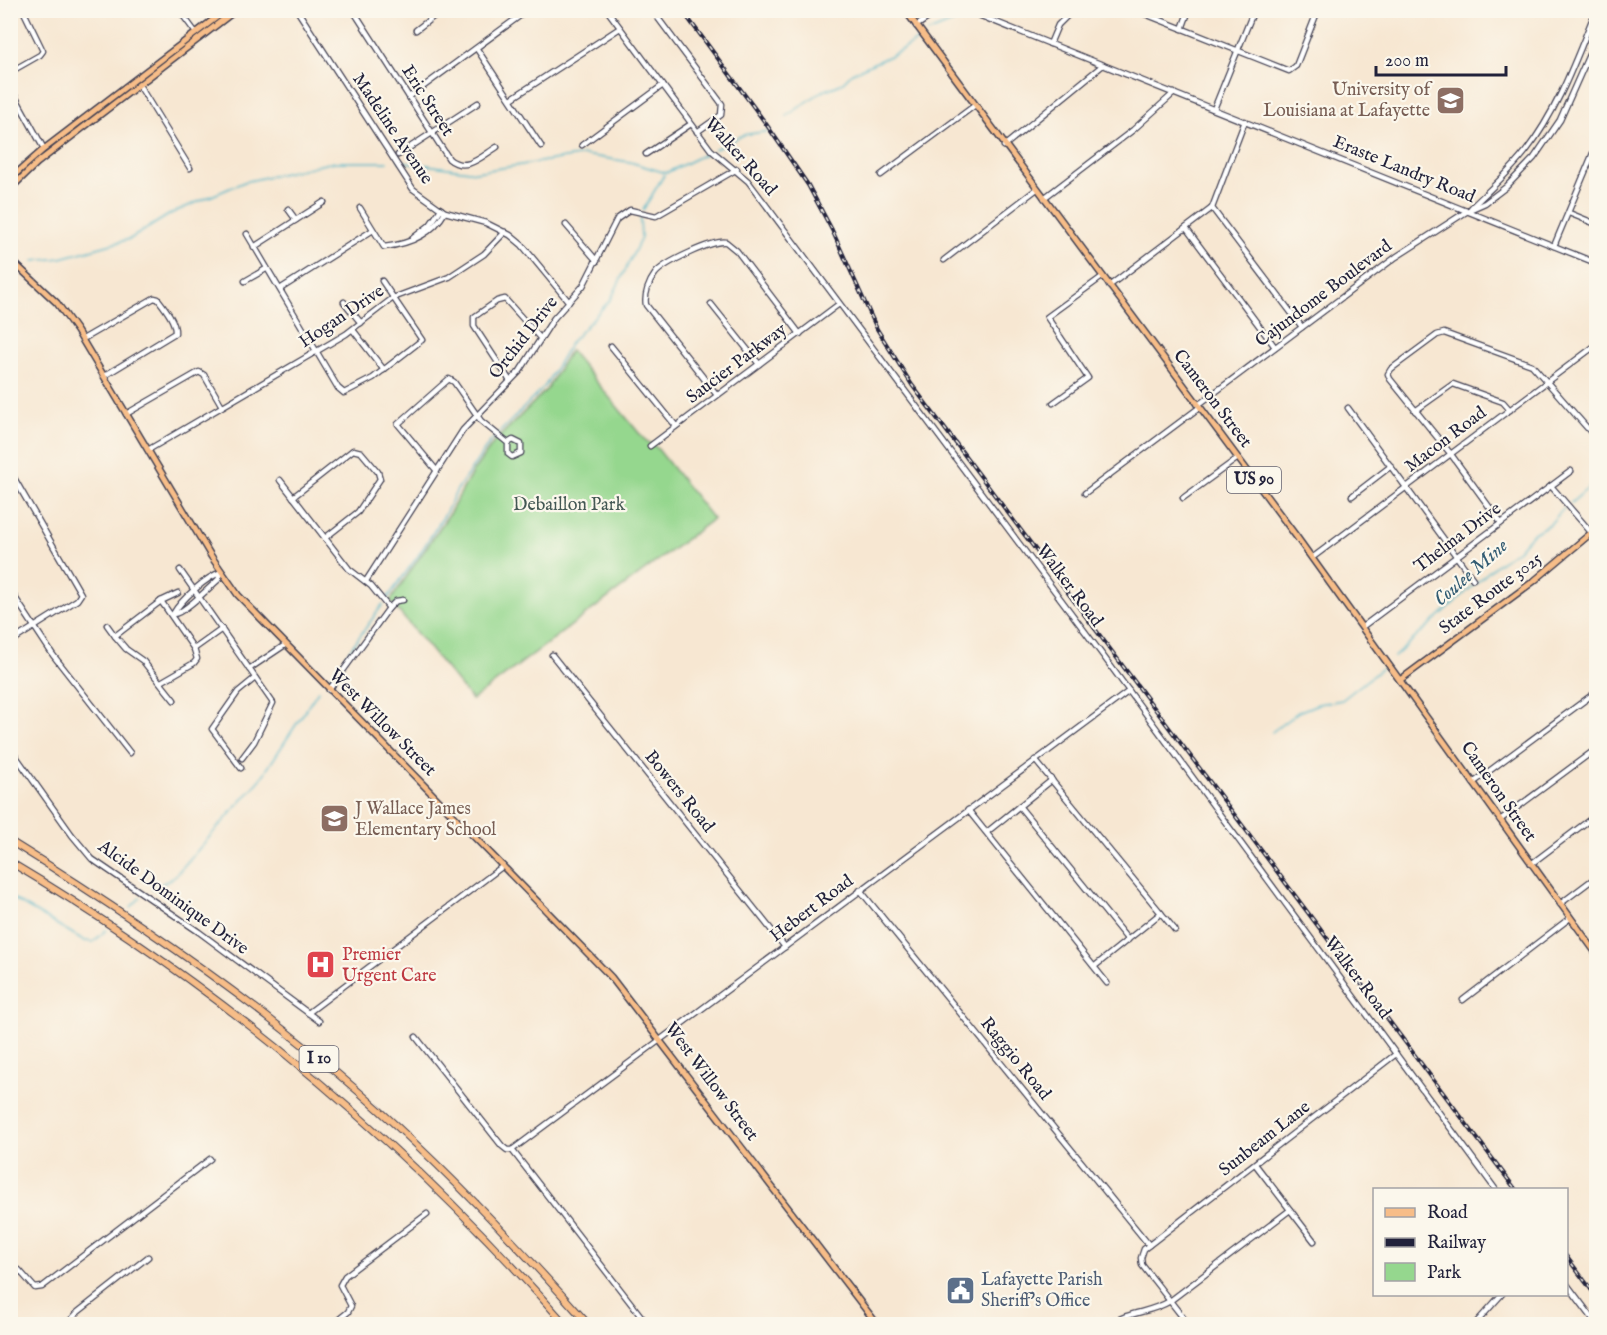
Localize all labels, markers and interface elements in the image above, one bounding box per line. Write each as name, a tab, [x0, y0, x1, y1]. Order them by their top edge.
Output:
scale bar	[1376, 39, 1506, 77]
text: 200 m	[1385, 50, 1429, 73]
street label: Eric Street	[396, 61, 458, 141]
street label: Madeline Avenue	[346, 69, 438, 189]
place label: University of Louisiana at Lafayette	[1263, 79, 1433, 123]
school or university icon: University of Louisiana at Lafayette	[1435, 84, 1467, 116]
street label: Walker Road	[699, 113, 782, 201]
street label: Eraste Landry Road	[1330, 131, 1479, 209]
street label: Cajundome Boulevard	[1251, 235, 1397, 353]
street label: Hogan Drive	[295, 280, 389, 354]
street label: Orchid Drive	[484, 292, 564, 384]
street label: Saucier Parkway	[682, 319, 792, 409]
street label: Cameron Street	[1168, 345, 1256, 453]
street label: Macon Road	[1401, 402, 1492, 478]
road number: US 90	[1227, 467, 1281, 493]
park label: Debaillon Park	[513, 494, 625, 517]
street label: Thelma Drive	[1410, 498, 1506, 578]
water label: Coulee Mine	[1429, 534, 1514, 612]
street label: Walker Road	[1030, 540, 1108, 632]
street label: State Route 3025	[1435, 548, 1547, 640]
street label: West Willow Street	[323, 664, 441, 782]
street label: Cameron Street	[1455, 737, 1541, 847]
street label: Bowers Road	[639, 746, 719, 838]
place label: J Wallace James Elementary School	[353, 798, 496, 842]
school or university icon: J Wallace James Elementary School	[318, 803, 350, 835]
street label: Alcide Dominique Drive	[92, 835, 253, 960]
street label: Hebert Road	[766, 870, 859, 948]
street label: Walker Road	[1318, 932, 1396, 1024]
place label: Premier Urgent Care	[342, 944, 437, 988]
hospital icon: Premier Urgent Care	[305, 949, 337, 981]
street label: Raggio Road	[975, 1013, 1056, 1105]
street label: West Willow Street	[659, 1018, 763, 1146]
road number: I 10	[300, 1046, 338, 1072]
street label: Sunbeam Lane	[1215, 1096, 1315, 1182]
legend	[1373, 1188, 1568, 1296]
text: Road	[1427, 1202, 1468, 1225]
text: Railway	[1427, 1232, 1486, 1255]
text: Park	[1427, 1262, 1462, 1285]
place label: Lafayette Parish Sheriff's Office	[981, 1269, 1103, 1313]
public building icon: Lafayette Parish Sheriff's Office	[944, 1274, 976, 1306]

